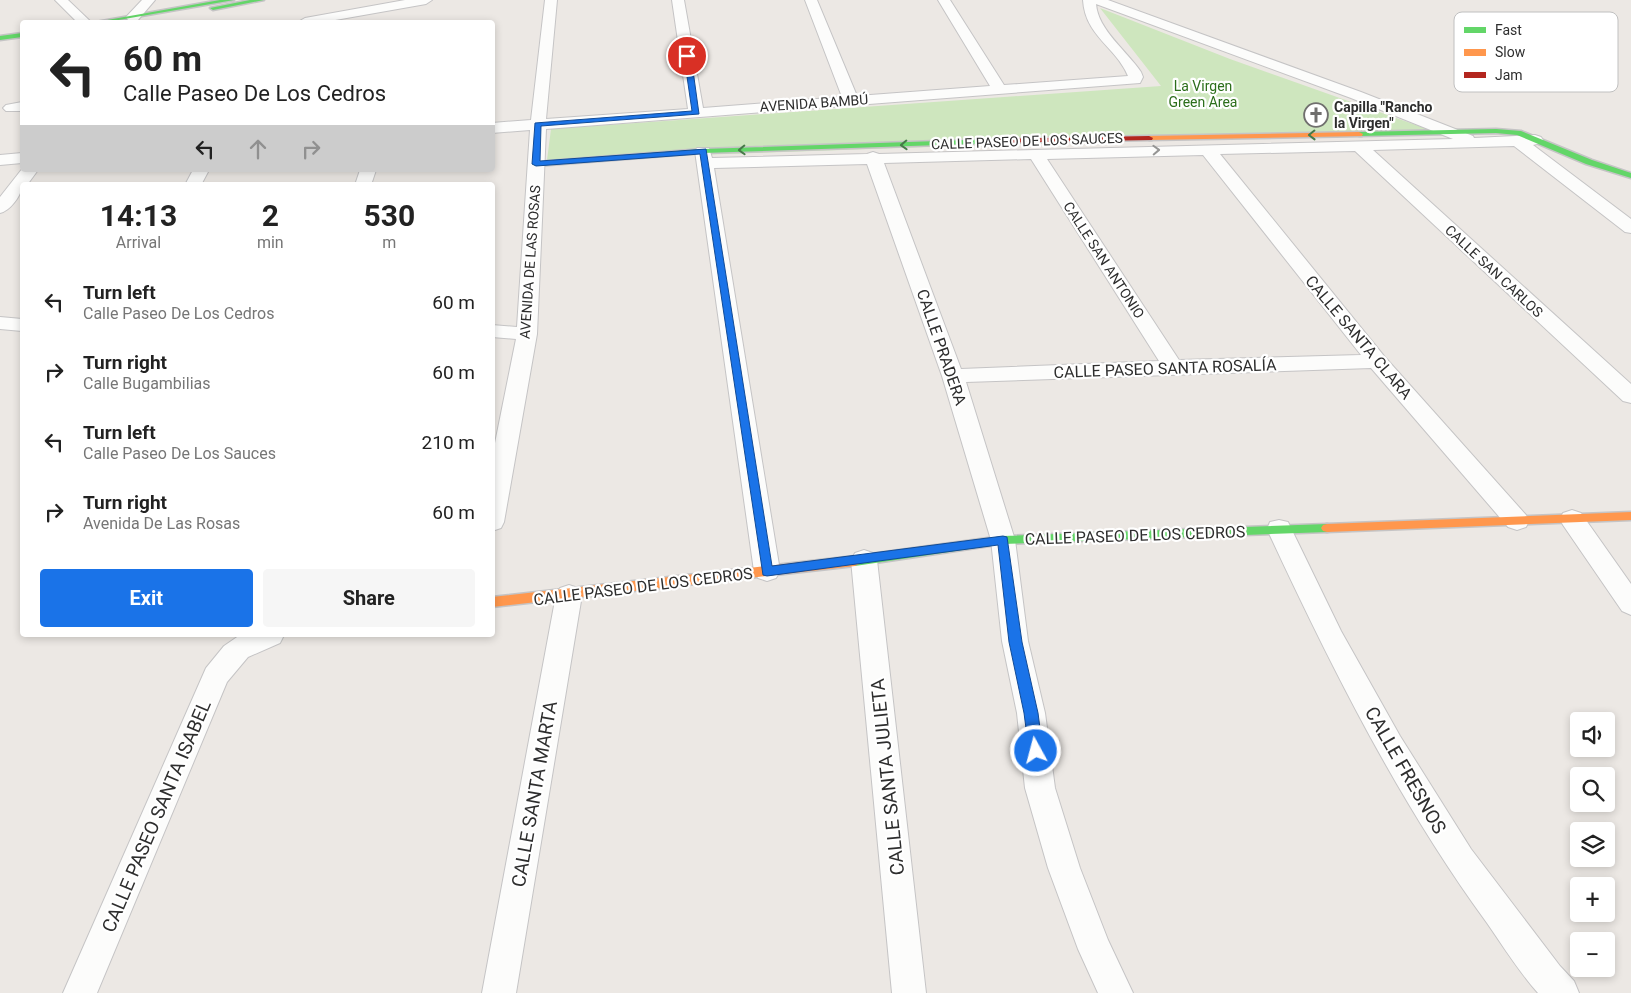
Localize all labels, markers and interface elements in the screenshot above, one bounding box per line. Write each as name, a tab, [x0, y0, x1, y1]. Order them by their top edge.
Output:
legend	[1454, 12, 1618, 92]
text: Fast	[1495, 22, 1522, 38]
pin	[666, 35, 708, 77]
text: 60 m	[123, 39, 202, 80]
icon: left	[40, 40, 105, 105]
icon: arrive	[673, 42, 701, 70]
text: Slow	[1495, 44, 1526, 60]
text: Jam	[1495, 67, 1523, 83]
park label: La Virgen Green Area	[1169, 78, 1238, 110]
text: Calle Paseo De Los Cedros	[123, 81, 386, 106]
street label: AVENIDA BAMBÚ	[759, 90, 869, 115]
place label: Capilla "Rancho la Virgen"	[1334, 99, 1433, 131]
church icon: Capilla "Rancho la Virgen"	[1303, 102, 1329, 128]
one-way arrow	[1308, 129, 1316, 140]
street label: CALLE PASEO DE LOS SAUCES	[931, 130, 1123, 152]
icon: left	[191, 135, 219, 163]
icon: ahead	[244, 135, 272, 163]
icon: right	[297, 135, 325, 163]
one-way arrow	[900, 139, 908, 150]
one-way arrow	[738, 145, 746, 155]
one-way arrow	[1152, 145, 1160, 155]
street label: AVENIDA DE LAS ROSAS	[517, 185, 543, 339]
text: 14:13	[100, 198, 177, 233]
text: 2	[262, 198, 279, 233]
text: 530	[364, 198, 415, 233]
street label: CALLE SAN ANTONIO	[1060, 199, 1148, 321]
street label: CALLE SAN CARLOS	[1442, 222, 1546, 320]
text: Arrival	[116, 233, 161, 252]
text: min	[257, 233, 284, 252]
text: m	[382, 233, 396, 252]
street label: CALLE SANTA CLARA	[1301, 272, 1416, 403]
text: Turn left	[83, 281, 156, 304]
street label: CALLE PRADERA	[913, 287, 970, 408]
icon: left	[40, 288, 68, 316]
text: 60 m	[432, 291, 475, 314]
text: Calle Paseo De Los Cedros	[83, 304, 274, 323]
text: Turn right	[83, 351, 167, 374]
street label: CALLE PASEO SANTA ROSALÍA	[1053, 355, 1277, 382]
icon: right	[40, 358, 68, 386]
text: 60 m	[432, 361, 475, 384]
text: Calle Bugambilias	[83, 374, 210, 393]
text: Turn left	[83, 421, 156, 444]
icon: left	[40, 428, 68, 456]
text: 210 m	[422, 431, 475, 454]
text: Calle Paseo De Los Sauces	[83, 444, 276, 463]
text: Turn right	[83, 491, 167, 514]
icon: right	[40, 498, 68, 526]
text: 60 m	[432, 501, 475, 524]
text: Avenida De Las Rosas	[83, 514, 240, 533]
street label: CALLE PASEO DE LOS CEDROS	[1024, 522, 1246, 549]
street label: CALLE PASEO DE LOS CEDROS	[532, 564, 754, 609]
button: Exit	[40, 569, 253, 627]
button: Share	[263, 569, 475, 627]
street label: CALLE SANTA JULIETA	[866, 677, 909, 876]
street label: CALLE PASEO SANTA ISABEL	[97, 697, 216, 936]
street label: CALLE SANTA MARTA	[507, 699, 562, 889]
street label: CALLE FRESNOS	[1360, 703, 1451, 838]
map controls	[1570, 712, 1615, 977]
button: sound	[1570, 712, 1615, 757]
position arrow	[1009, 724, 1061, 776]
button: search	[1570, 767, 1615, 812]
button: layers	[1570, 822, 1615, 867]
button: +	[1570, 877, 1615, 922]
button: −	[1570, 932, 1615, 977]

